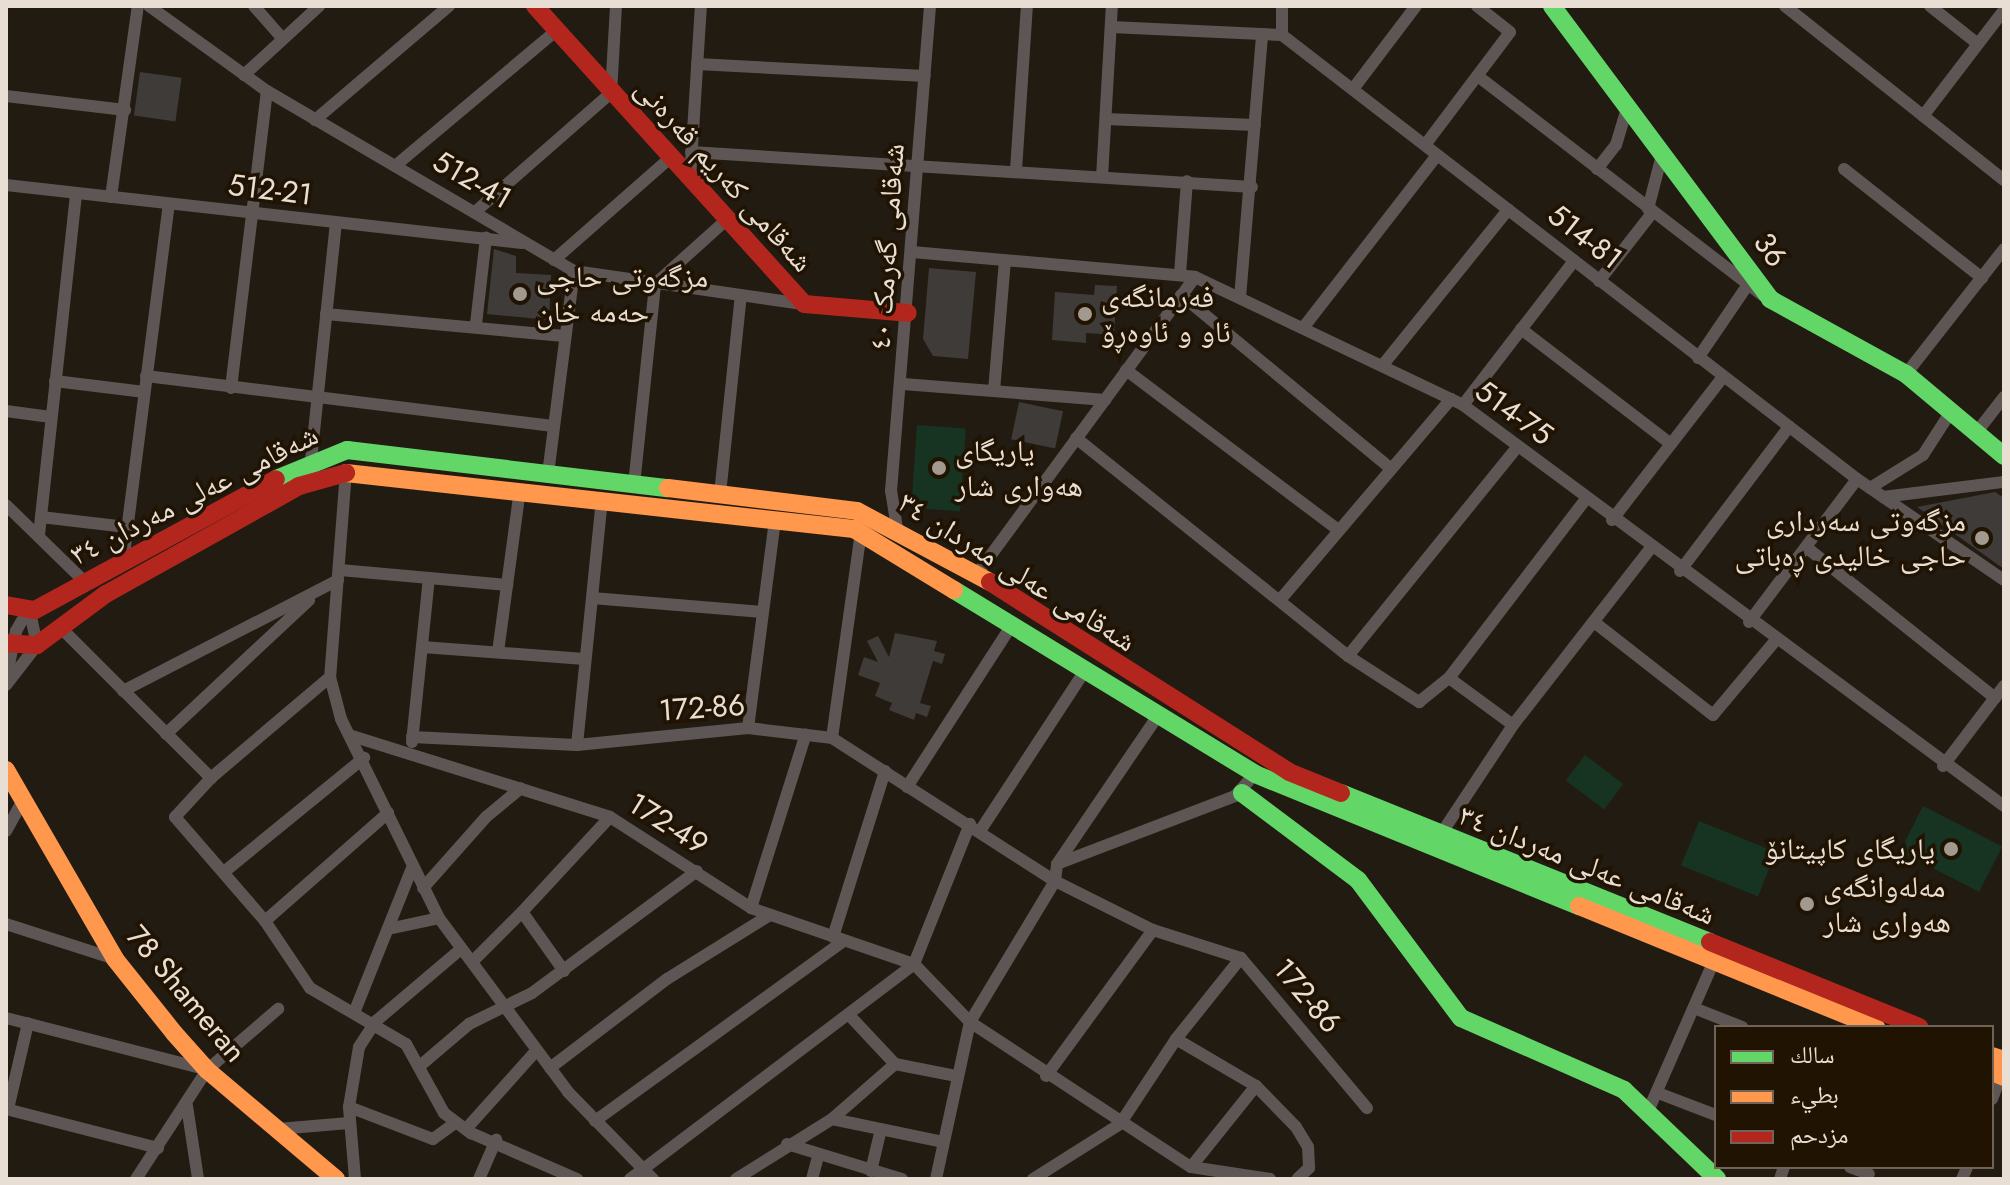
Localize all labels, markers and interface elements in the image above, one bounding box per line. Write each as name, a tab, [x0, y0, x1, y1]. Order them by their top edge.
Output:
street label: شەقامی کەریم قەرەنی	[628, 71, 820, 279]
street label: شەقامی گەرمک ٤٠	[862, 142, 912, 352]
street label: 512-41	[426, 143, 518, 217]
street label: 512-21	[226, 167, 314, 213]
street label: 514-81	[1541, 197, 1629, 277]
street label: 36	[1746, 226, 1794, 274]
place label: مزگەوتی حاجی حەمە خان	[536, 259, 708, 330]
place label: فەرمانگەی ئاو و ئاوەڕۆ	[1101, 279, 1231, 350]
marker: مزگەوتی حاجی حەمە خان	[511, 285, 529, 303]
marker: فەرمانگەی ئاو و ئاوەڕۆ	[1076, 305, 1094, 323]
street label: 514-75	[1468, 373, 1560, 453]
street label: شەقامی عەلی مەردان ٣٤	[64, 417, 324, 573]
place label: یاریگای هەواری شار	[955, 433, 1083, 504]
marker: یاریگای هەواری شار	[930, 459, 948, 477]
street label: شەقامی عەلی مەردان ٣٤	[892, 484, 1142, 660]
place label: مزگەوتی سەرداری حاجی خالیدی ڕەباتی	[1734, 503, 1966, 574]
marker: مزگەوتی سەرداری حاجی خالیدی ڕەباتی	[1973, 529, 1991, 547]
street label: 172-86	[658, 687, 746, 729]
street label: 172-49	[621, 786, 715, 862]
street label: شەقامی عەلی مەردان ٣٤	[1454, 797, 1720, 933]
place label: یاریگای کاپیتانۆ	[1765, 831, 1935, 867]
marker: یاریگای کاپیتانۆ	[1942, 840, 1960, 858]
place label: مەلەوانگەی هەواری شار	[1823, 869, 1951, 940]
marker: مەلەوانگەی هەواری شار	[1798, 895, 1816, 913]
street label: 78 Shameran	[119, 918, 253, 1070]
street label: 172-86	[1265, 951, 1349, 1041]
legend	[1714, 1025, 1994, 1169]
text: سالك	[1790, 1037, 1835, 1072]
text: بطيء	[1790, 1077, 1839, 1112]
text: مزدحم	[1790, 1117, 1849, 1152]

